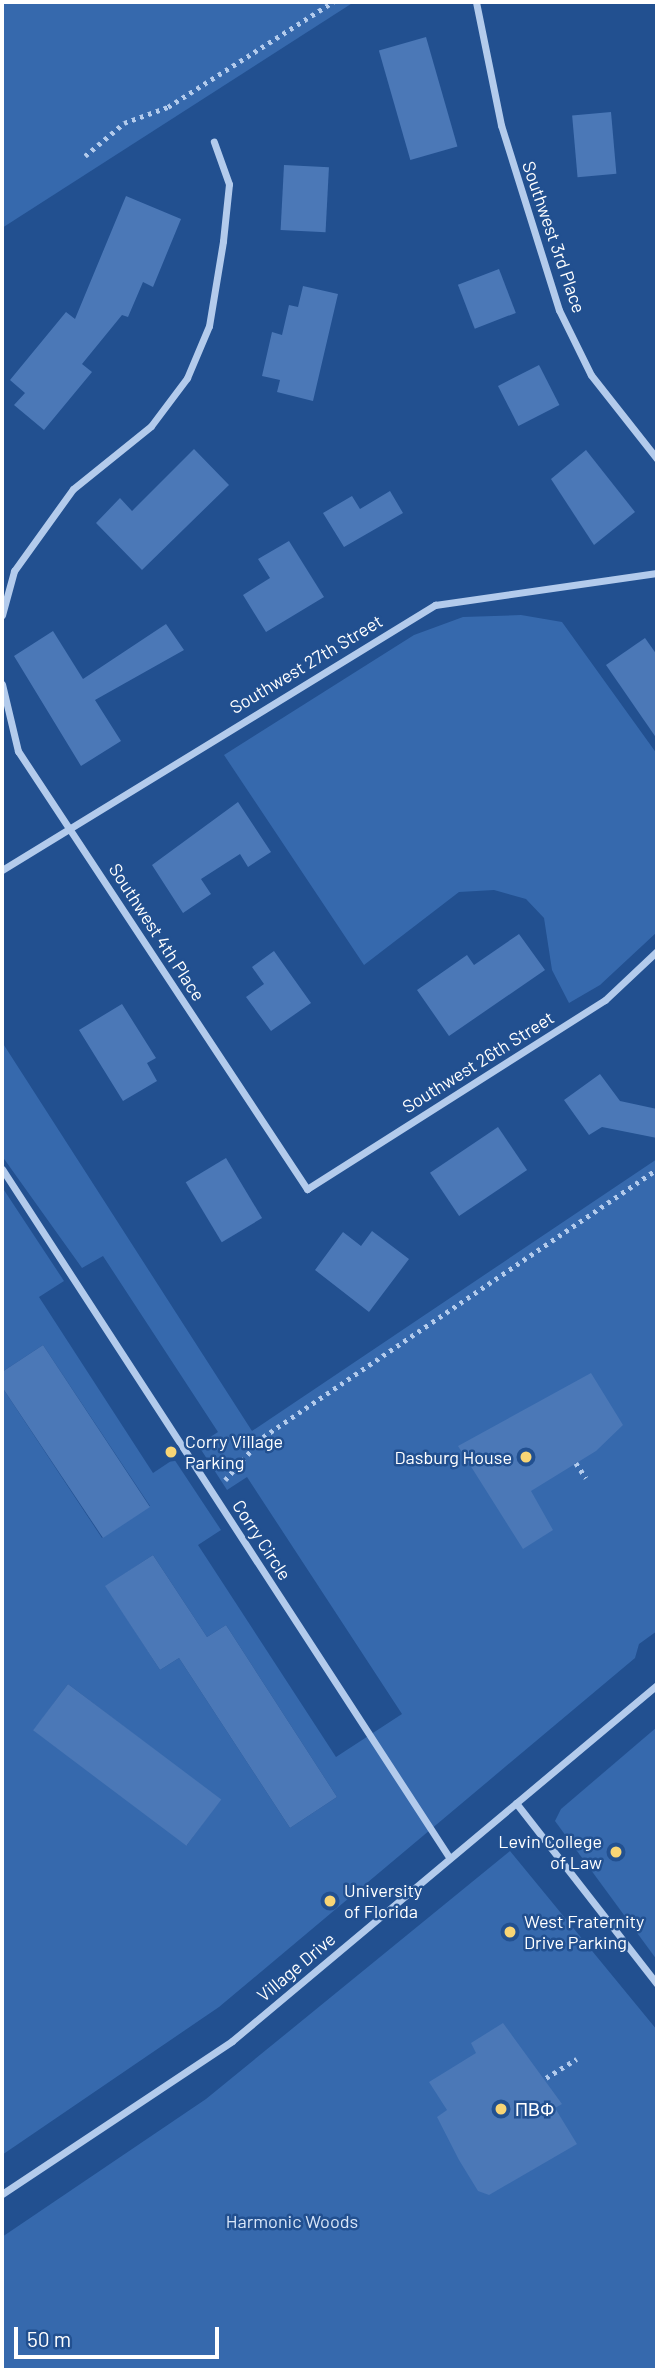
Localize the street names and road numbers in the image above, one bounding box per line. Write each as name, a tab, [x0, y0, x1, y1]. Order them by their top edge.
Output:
street label: Southwest 3rd Place	[518, 158, 590, 316]
street label: Southwest 27th Street	[226, 610, 386, 718]
street label: Southwest 4th Place	[104, 859, 210, 1005]
street label: Southwest 26th Street	[398, 1007, 558, 1117]
street label: Corry Circle	[228, 1496, 296, 1584]
street label: Village Drive	[252, 1928, 340, 2006]

